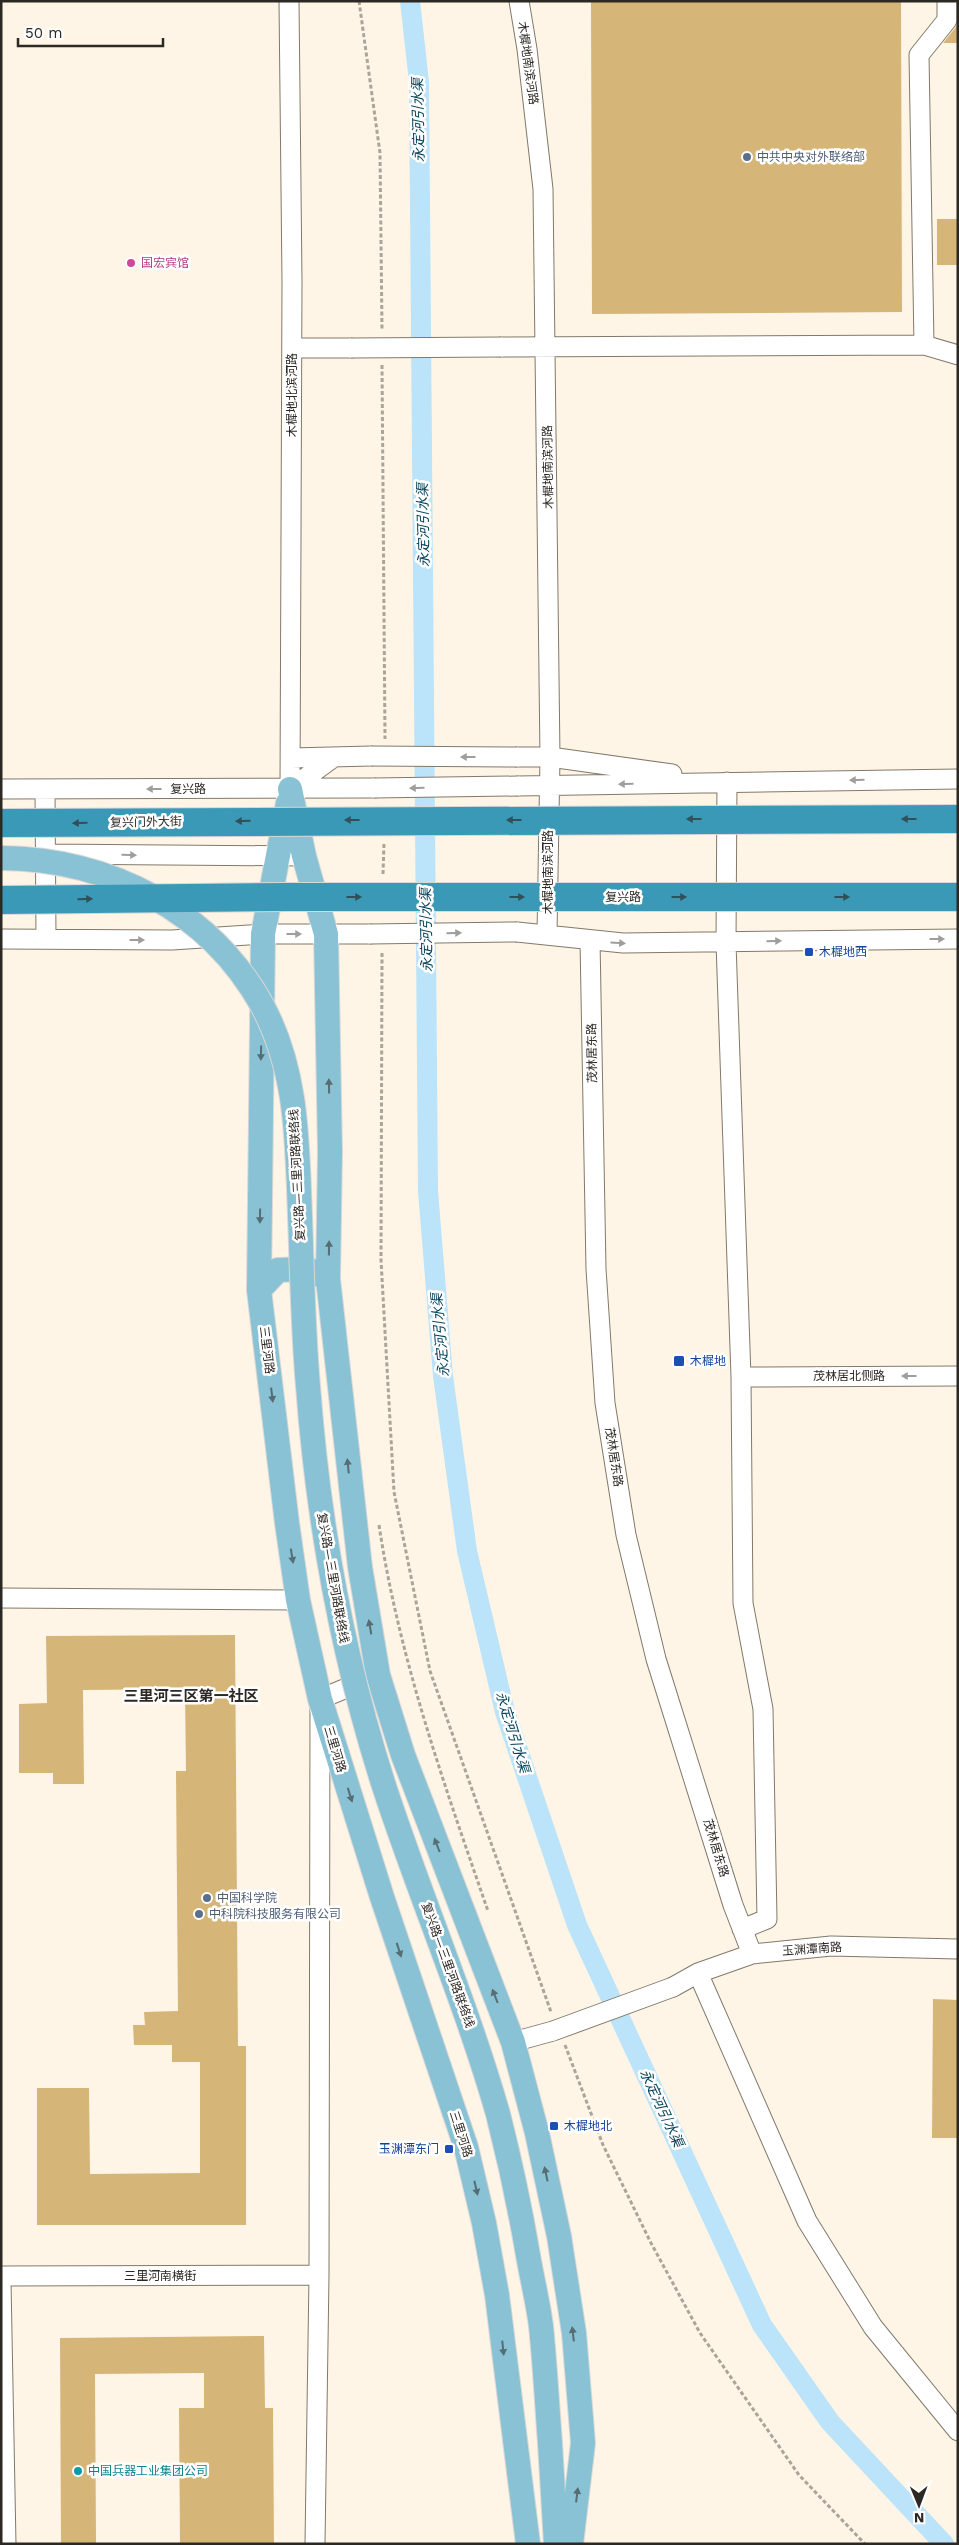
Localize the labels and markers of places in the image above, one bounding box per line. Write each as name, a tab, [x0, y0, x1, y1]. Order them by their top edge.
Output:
place label: 中共中央对外联络部	[757, 150, 865, 164]
marker: 中共中央对外联络部	[741, 151, 753, 163]
place label: 国宏宾馆	[141, 256, 189, 270]
marker: 国宏宾馆	[125, 257, 137, 269]
place label: 木樨地西	[819, 945, 867, 959]
marker: 木樨地西	[803, 946, 815, 958]
marker: 木樨地	[672, 1354, 686, 1368]
place label: 木樨地	[690, 1354, 726, 1368]
place label: 中国科学院	[217, 1891, 277, 1905]
marker: 中国科学院	[201, 1892, 213, 1904]
place label: 中科院科技服务有限公司	[209, 1907, 341, 1921]
marker: 中科院科技服务有限公司	[193, 1908, 205, 1920]
place label: 木樨地北	[564, 2119, 612, 2133]
marker: 木樨地北	[548, 2120, 560, 2132]
place label: 玉渊潭东门	[379, 2142, 439, 2156]
marker: 玉渊潭东门	[443, 2143, 455, 2155]
place label: 中国兵器工业集团公司	[88, 2464, 208, 2478]
marker: 中国兵器工业集团公司	[72, 2465, 84, 2477]

